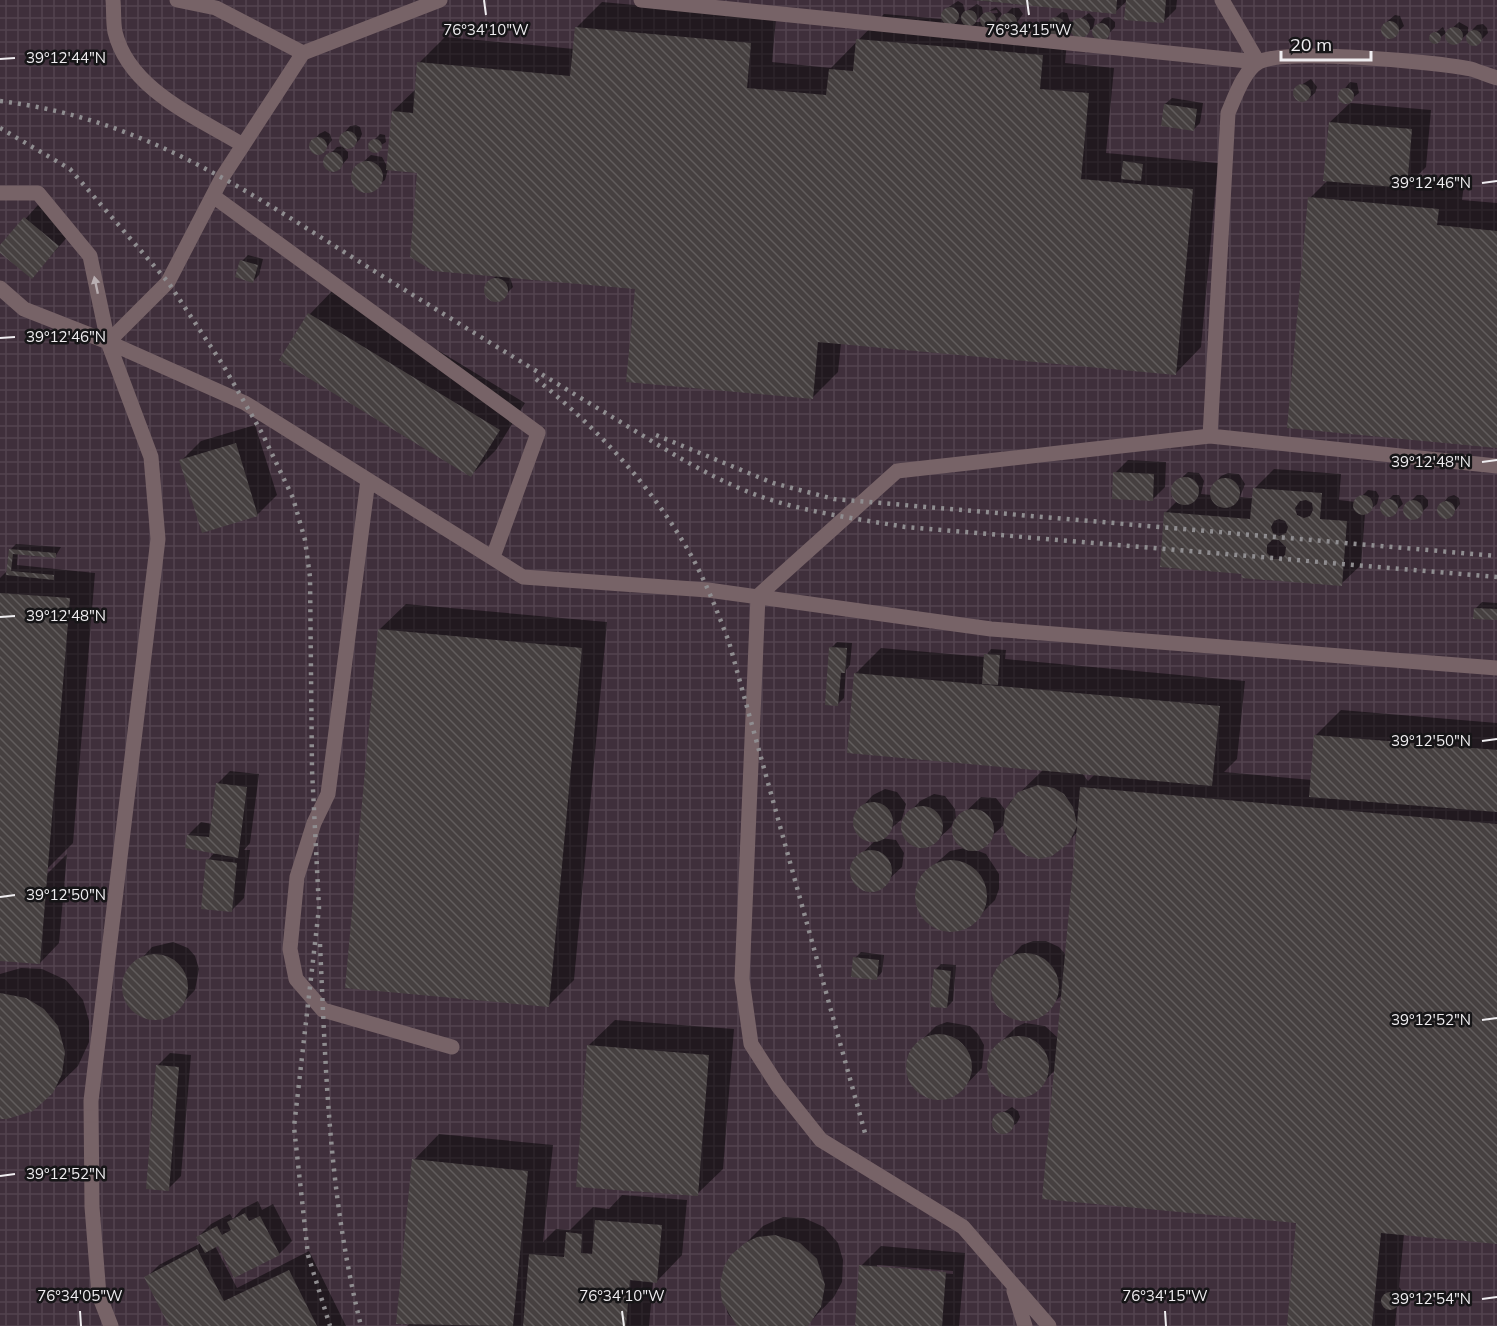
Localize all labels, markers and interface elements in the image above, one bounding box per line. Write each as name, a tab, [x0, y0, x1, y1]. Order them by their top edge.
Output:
text: 76°34'10"W	[443, 20, 529, 39]
text: 76°34'15"W	[986, 20, 1072, 39]
scale bar	[1281, 24, 1371, 62]
text: 20 m	[1290, 33, 1332, 56]
text: 39°12'44"N	[26, 48, 106, 67]
text: 39°12'46"N	[1391, 173, 1471, 192]
one-way arrow	[91, 275, 100, 294]
text: 39°12'46"N	[26, 327, 106, 346]
text: 39°12'48"N	[1391, 452, 1471, 471]
text: 39°12'48"N	[26, 606, 106, 625]
text: 39°12'50"N	[1391, 731, 1471, 750]
text: 39°12'50"N	[26, 885, 106, 904]
text: 39°12'52"N	[1391, 1010, 1471, 1029]
text: 39°12'52"N	[26, 1164, 106, 1183]
text: 76°34'05"W	[37, 1286, 123, 1305]
text: 76°34'10"W	[579, 1286, 665, 1305]
text: 76°34'15"W	[1122, 1286, 1208, 1305]
text: 39°12'54"N	[1391, 1289, 1471, 1308]

